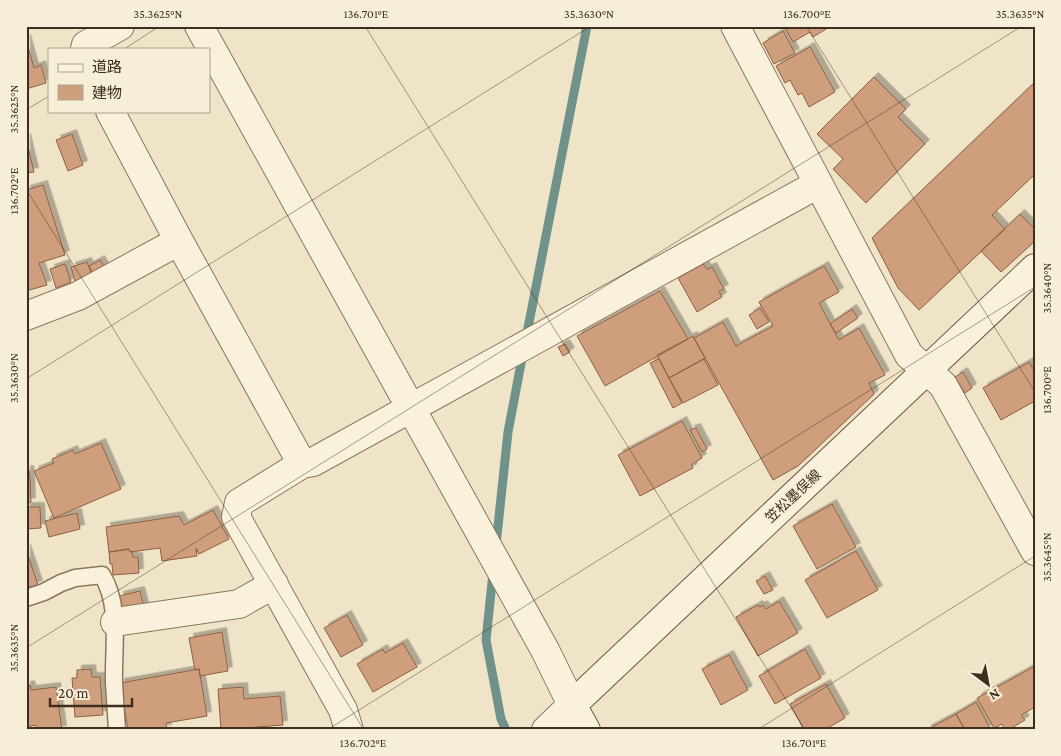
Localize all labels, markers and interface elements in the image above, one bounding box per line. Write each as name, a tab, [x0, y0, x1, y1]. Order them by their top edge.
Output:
text: 35.3625°N	[134, 7, 183, 21]
text: 136.701°E	[344, 7, 389, 21]
text: 35.3630°N	[564, 7, 614, 21]
text: 136.700°E	[783, 7, 831, 21]
text: 35.3635°N	[996, 7, 1044, 21]
legend	[48, 48, 210, 112]
text: 道路	[92, 59, 122, 75]
text: 35.3625°N	[7, 84, 21, 133]
text: 建物	[92, 85, 122, 101]
text: 136.702°E	[7, 167, 21, 214]
text: 35.3640°N	[1040, 262, 1054, 313]
text: 35.3630°N	[7, 353, 21, 403]
text: 136.700°E	[1040, 366, 1054, 414]
street label: 笠松墨俣線	[762, 466, 824, 526]
text: 35.3645°N	[1040, 532, 1054, 582]
text: 35.3635°N	[7, 624, 21, 672]
north arrow	[964, 658, 1014, 708]
scale bar	[50, 676, 132, 708]
text: 20 m	[58, 685, 89, 701]
text: N	[986, 686, 1003, 705]
text: 136.702°E	[340, 736, 387, 750]
text: 136.701°E	[782, 736, 827, 750]

